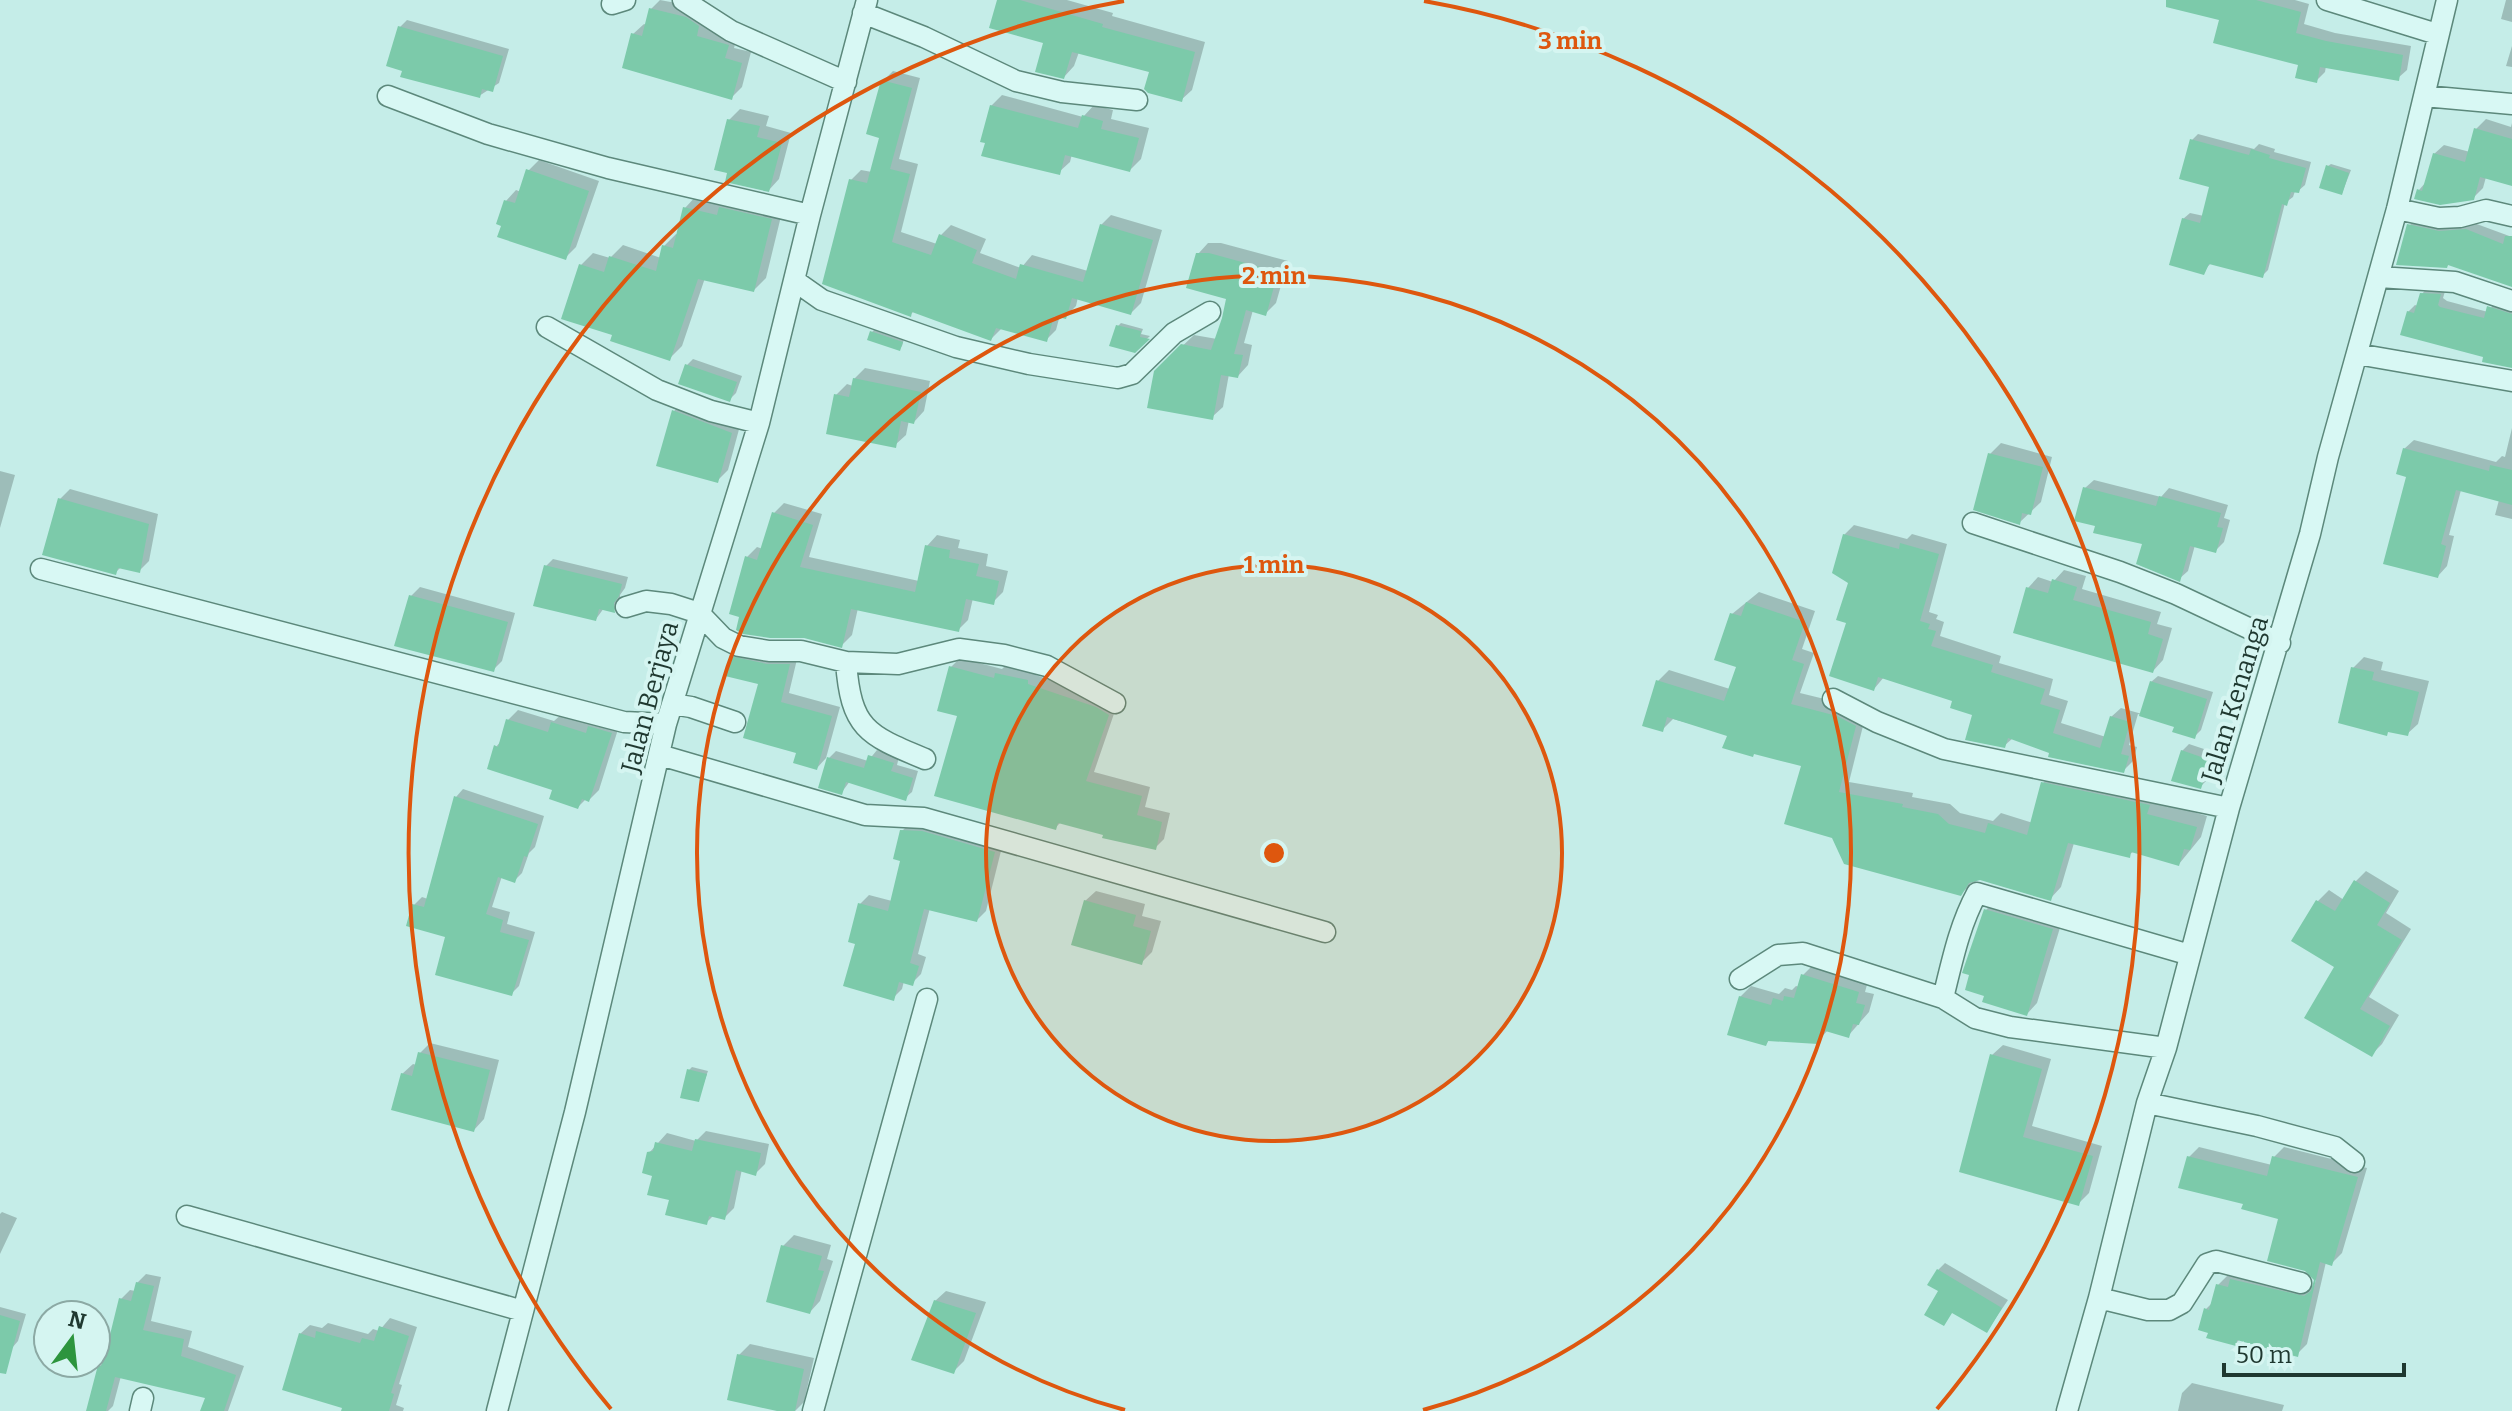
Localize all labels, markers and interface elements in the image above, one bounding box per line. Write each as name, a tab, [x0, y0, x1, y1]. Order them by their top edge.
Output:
text: 3 min	[1538, 27, 1603, 55]
text: 2 min	[1242, 262, 1306, 290]
text: 1 min	[1244, 551, 1305, 579]
street label: Jalan Kenanga	[2195, 612, 2275, 787]
street label: Jalan Berjaya	[615, 618, 685, 777]
centre of rings	[1260, 839, 1288, 867]
north arrow	[32, 1299, 112, 1379]
text: N	[65, 1305, 89, 1335]
scale bar	[2224, 1327, 2404, 1377]
text: 50 m	[2236, 1341, 2292, 1369]

